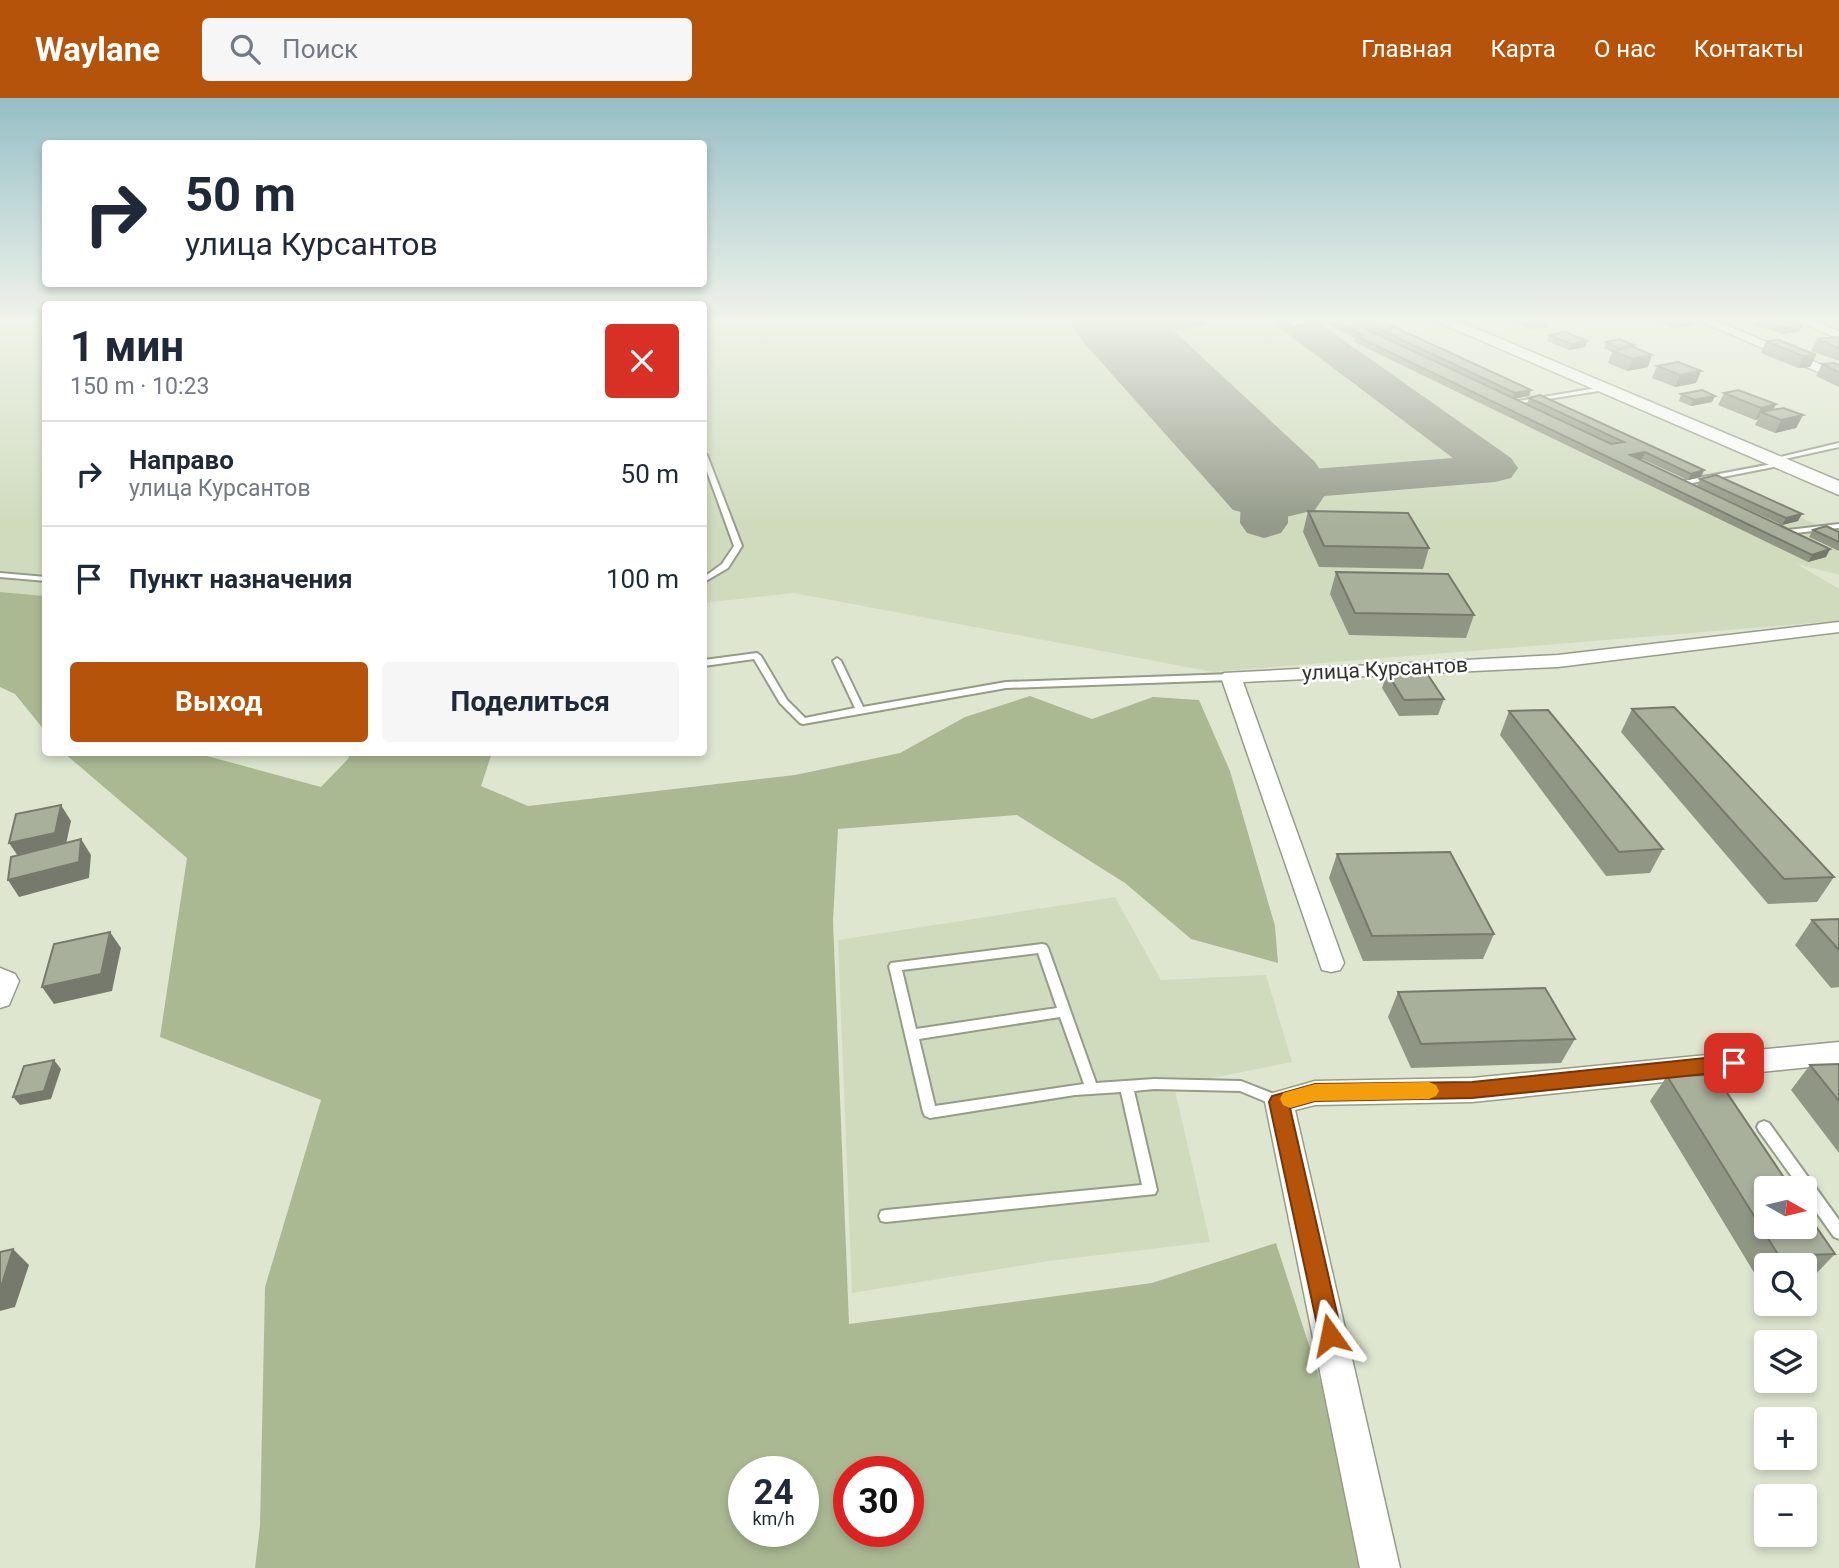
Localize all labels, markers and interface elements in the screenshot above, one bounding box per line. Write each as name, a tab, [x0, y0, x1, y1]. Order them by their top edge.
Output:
search box	[202, 18, 692, 81]
text: Waylane	[35, 30, 160, 69]
icon: search	[226, 30, 264, 68]
text: Поиск	[282, 34, 358, 64]
text: Главная	[1361, 35, 1452, 63]
text: Карта	[1490, 35, 1556, 63]
text: О нас	[1594, 35, 1656, 63]
text: Контакты	[1694, 35, 1804, 63]
text: 50 m	[185, 166, 296, 223]
icon: right	[70, 168, 161, 259]
text: улица Курсантов	[185, 225, 438, 263]
text: 1 мин	[70, 322, 184, 371]
button: close	[605, 324, 679, 398]
text: 150 m · 10:23	[70, 373, 209, 400]
text: Направо	[129, 445, 234, 475]
icon: right	[70, 455, 108, 493]
text: 50 m	[621, 459, 679, 489]
text: улица Курсантов	[129, 475, 311, 502]
icon: arrive	[70, 560, 108, 598]
text: Пункт назначения	[129, 564, 353, 594]
text: 100 m	[606, 564, 679, 594]
street label: улица Курсантов	[1302, 653, 1468, 685]
button: Выход	[70, 662, 368, 742]
button: Поделиться	[382, 662, 679, 742]
pin	[1704, 1033, 1764, 1093]
icon: arrive	[1715, 1044, 1753, 1082]
north arrow	[1754, 1176, 1816, 1239]
map controls	[1754, 1176, 1817, 1547]
button: search	[1754, 1253, 1817, 1316]
position arrow	[1293, 1298, 1367, 1372]
button: layers	[1754, 1330, 1817, 1393]
button: +	[1754, 1407, 1817, 1470]
speed limit sign: 30	[833, 1456, 924, 1547]
text: 24	[753, 1472, 794, 1513]
button: −	[1754, 1484, 1817, 1547]
text: km/h	[752, 1508, 795, 1529]

